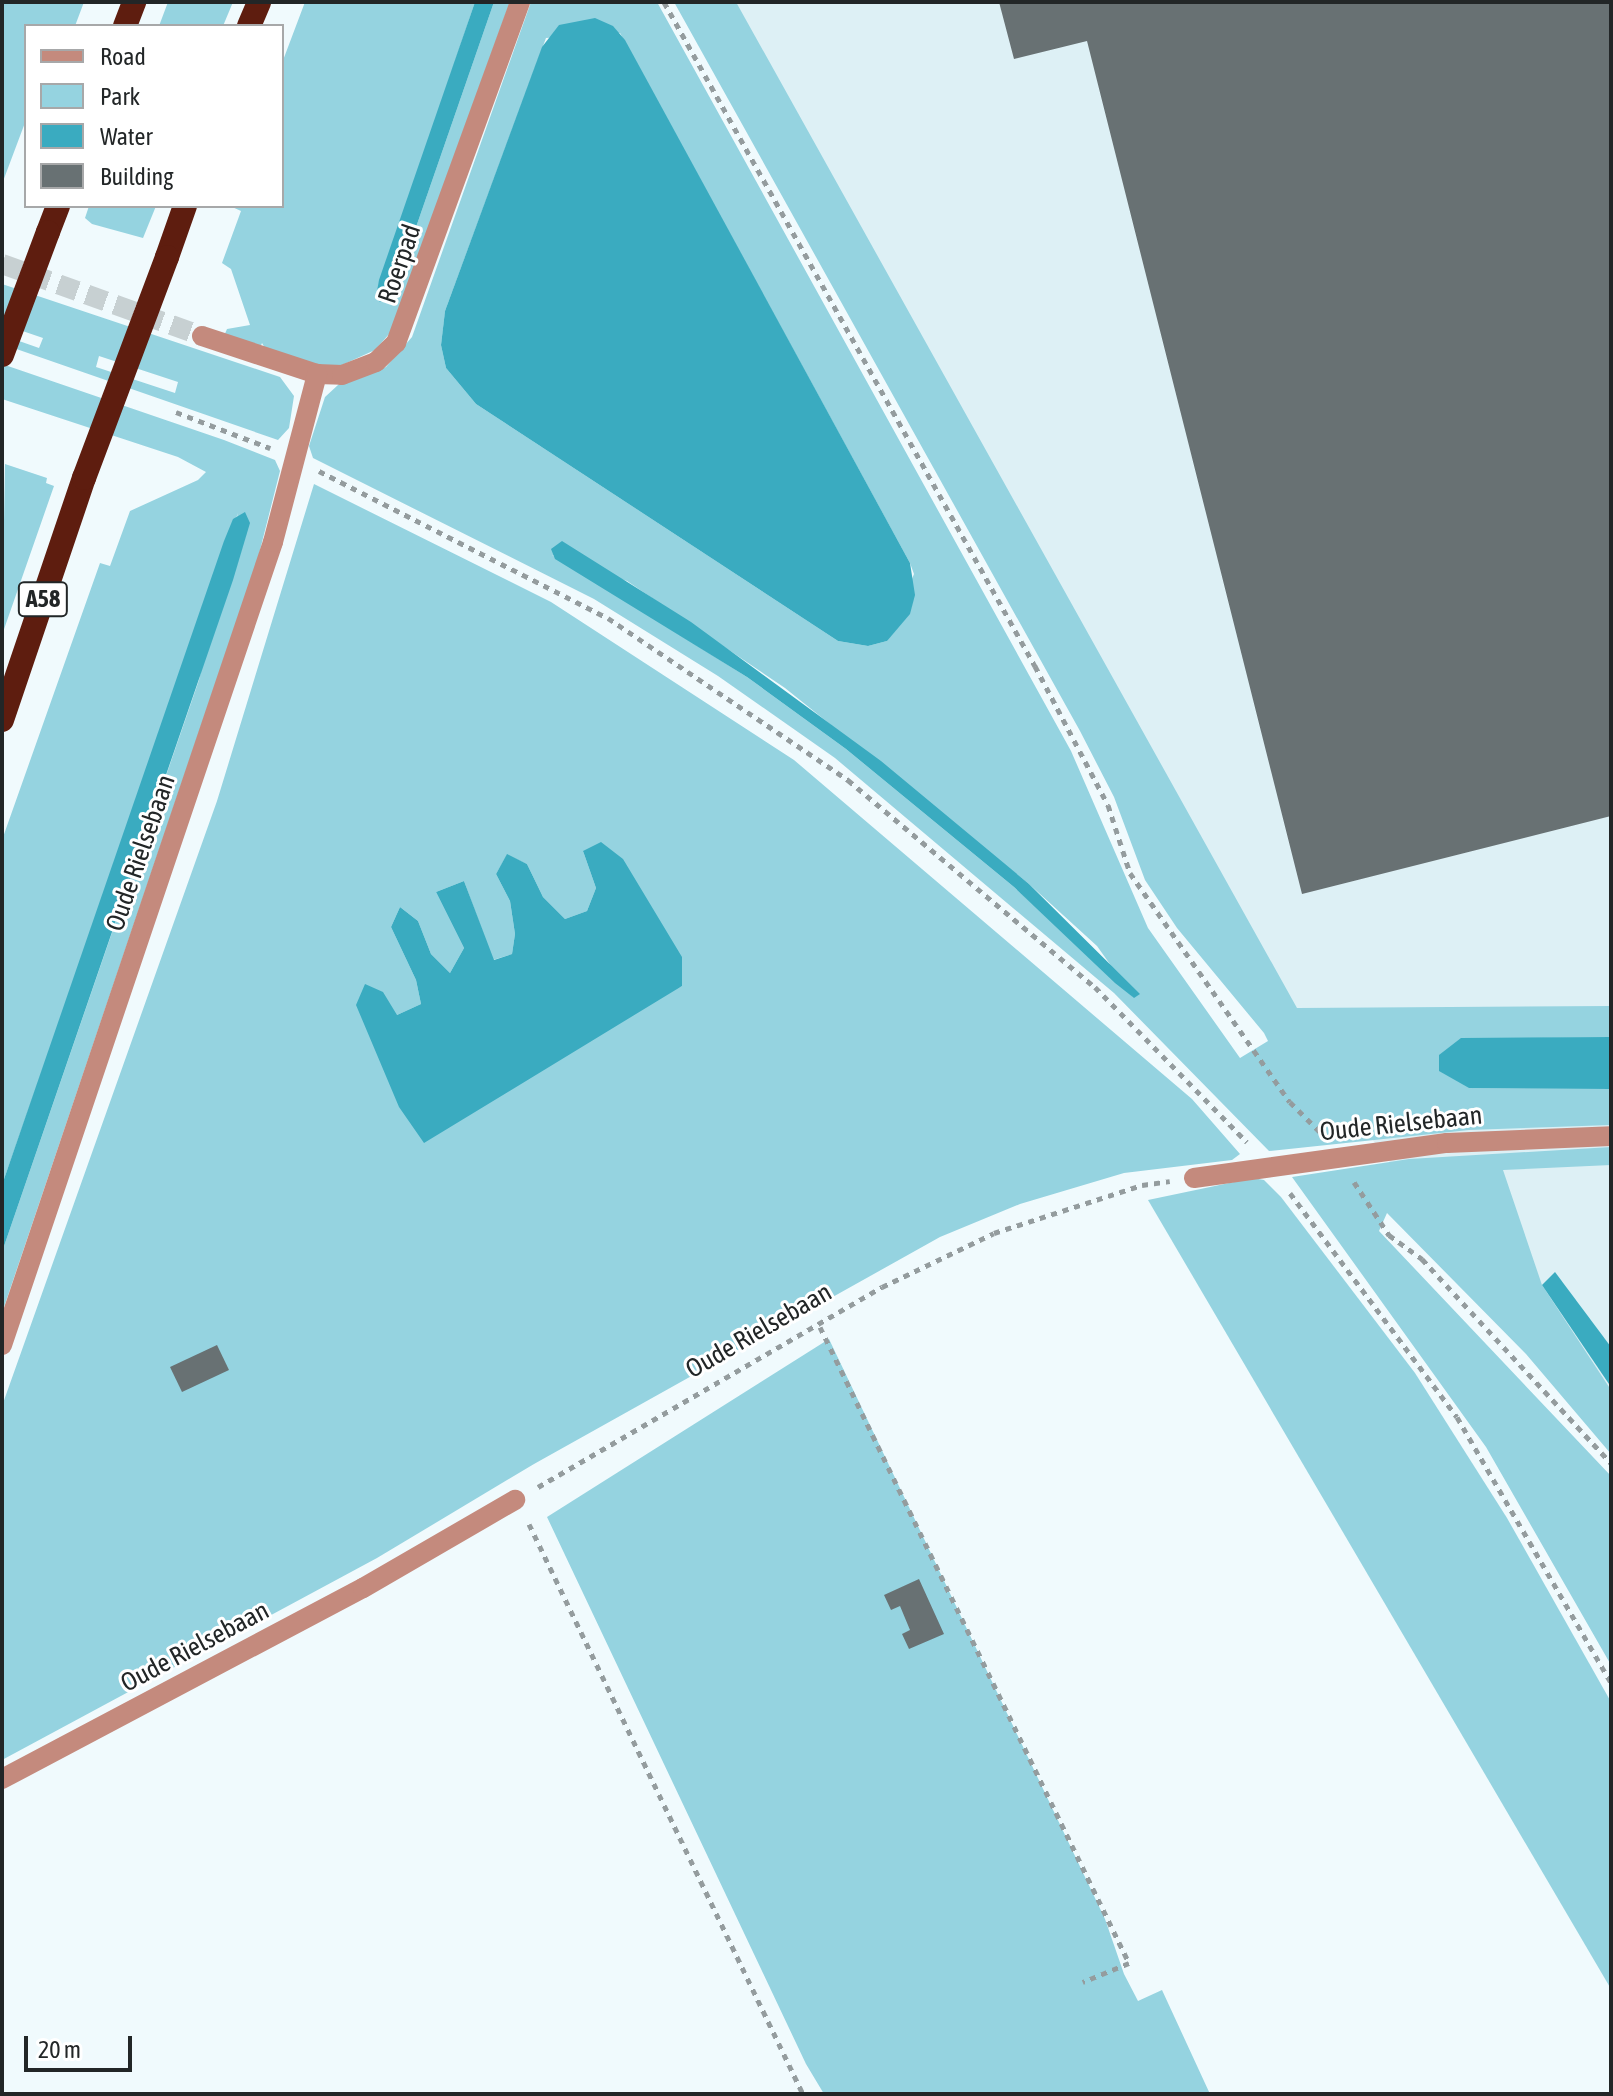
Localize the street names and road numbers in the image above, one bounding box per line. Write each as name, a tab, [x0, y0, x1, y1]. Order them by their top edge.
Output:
street label: Roerpad	[372, 220, 428, 308]
road number: A58	[17, 579, 69, 619]
street label: Oude Rielsebaan	[100, 771, 182, 935]
street label: Oude Rielsebaan	[1318, 1100, 1484, 1148]
street label: Oude Rielsebaan	[681, 1277, 837, 1385]
street label: Oude Rielsebaan	[116, 1595, 274, 1699]

